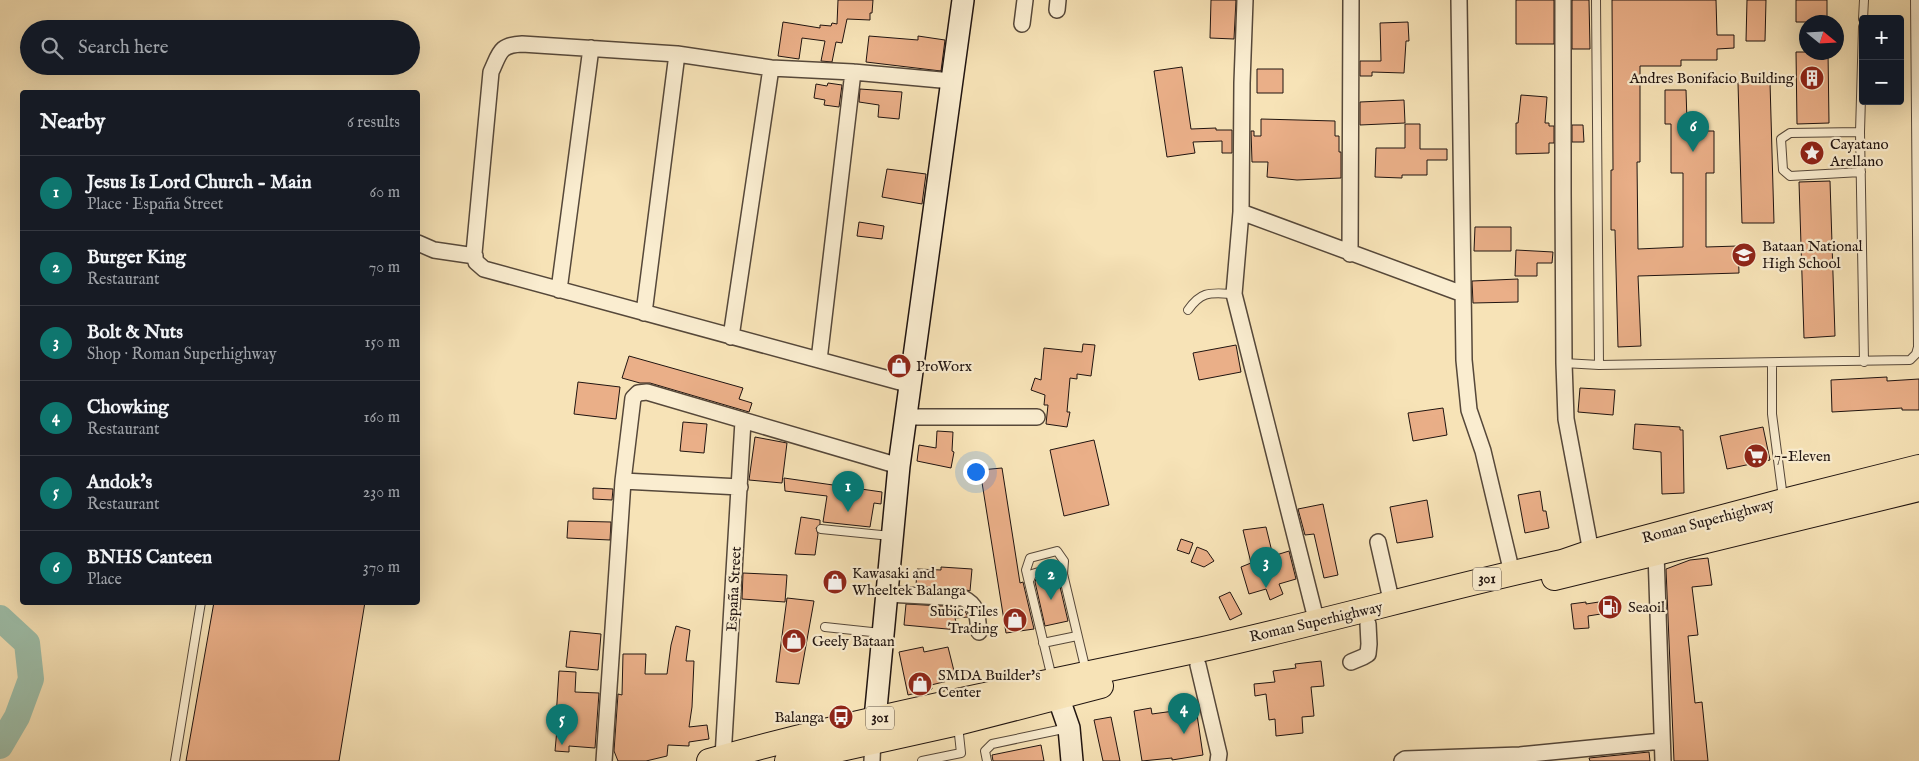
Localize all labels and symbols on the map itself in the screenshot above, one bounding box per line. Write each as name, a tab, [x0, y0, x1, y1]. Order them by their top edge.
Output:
north arrow	[1799, 15, 1844, 60]
building icon: Andres Bonifacio Building	[1799, 65, 1825, 91]
place label: Andres Bonifacio Building	[1628, 69, 1795, 88]
pin: 6	[1677, 111, 1709, 152]
place label: Cayatano Arellano	[1829, 135, 1889, 171]
place icon: Cayatano Arellano	[1799, 140, 1825, 166]
place label: Bataan National High School	[1762, 237, 1863, 273]
school or university icon: Bataan National High School	[1731, 242, 1757, 268]
shop icon: ProWorx	[886, 353, 912, 379]
place label: ProWorx	[916, 357, 973, 376]
supermarket icon: 7-Eleven	[1743, 443, 1769, 469]
place label: 7-Eleven	[1774, 447, 1831, 466]
your location	[963, 459, 989, 485]
pin: 1	[832, 471, 864, 512]
street label: Roman Superhighway	[1640, 494, 1777, 548]
street label: España Street	[722, 546, 746, 632]
pin: 3	[1250, 547, 1282, 588]
pin: 2	[1035, 559, 1067, 600]
place label: Kawasaki and Wheeltek Balanga	[852, 564, 966, 600]
road number: 301	[1473, 568, 1501, 590]
shop icon: Kawasaki and Wheeltek Balanga	[822, 569, 848, 595]
fuel station icon: Seaoil	[1597, 594, 1623, 620]
street label: Roman Superhighway	[1248, 597, 1385, 647]
place label: Seaoil	[1628, 598, 1666, 617]
place label: Subic Tiles Trading	[930, 602, 999, 638]
shop icon: Subic Tiles Trading	[1002, 607, 1028, 633]
shop icon: Geely Bataan	[781, 628, 807, 654]
place label: Geely Bataan	[812, 632, 895, 651]
place label: SMDA Builder's Center	[938, 666, 1040, 702]
shop icon: SMDA Builder's Center	[907, 671, 933, 697]
pin: 4	[1168, 693, 1200, 734]
pin: 5	[546, 704, 578, 745]
bus stop icon: Balanga	[828, 704, 854, 730]
road number: 301	[866, 706, 894, 730]
place label: Balanga	[774, 708, 825, 727]

